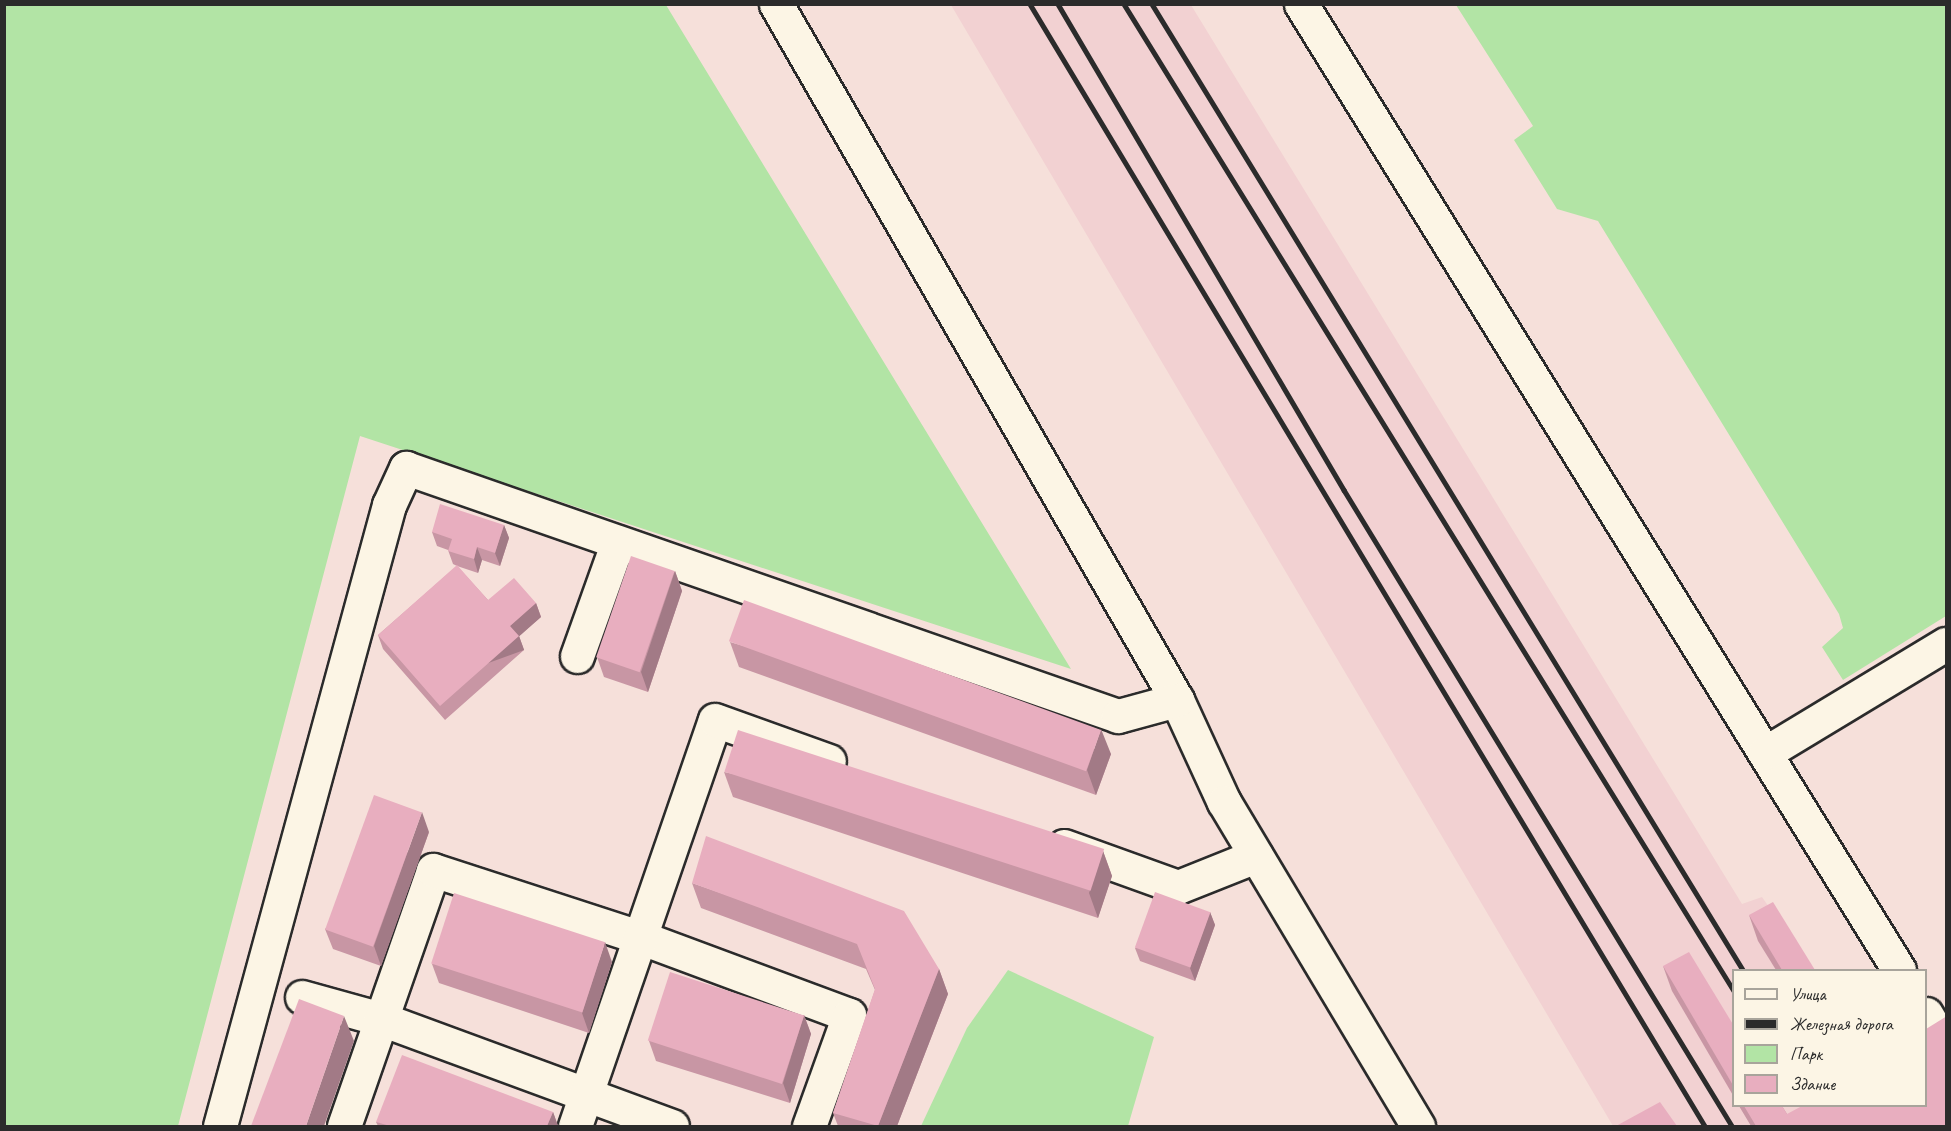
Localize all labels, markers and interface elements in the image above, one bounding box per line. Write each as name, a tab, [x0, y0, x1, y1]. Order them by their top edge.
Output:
legend	[1732, 969, 1927, 1107]
text: Улица	[1790, 983, 1826, 1005]
text: Железная дорога	[1790, 1013, 1893, 1035]
text: Парк	[1790, 1043, 1822, 1065]
text: Здание	[1790, 1073, 1835, 1095]

